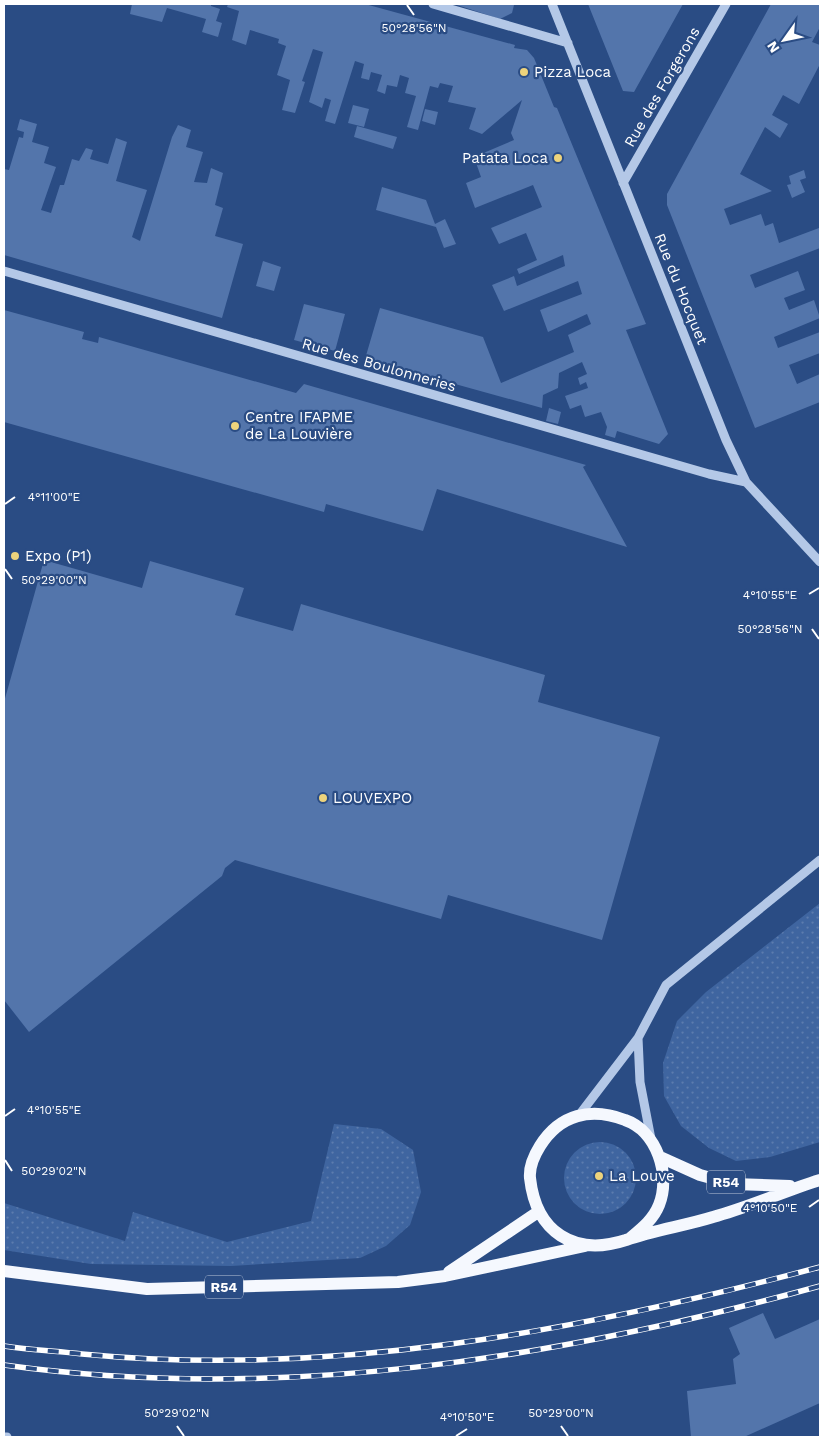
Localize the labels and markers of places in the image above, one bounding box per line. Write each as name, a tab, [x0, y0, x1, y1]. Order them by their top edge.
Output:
place label: Pizza Loca	[534, 63, 612, 81]
marker: Pizza Loca	[518, 66, 530, 78]
place label: Patata Loca	[462, 149, 549, 167]
marker: Patata Loca	[552, 152, 564, 164]
place label: Centre IFAPME de La Louvière	[245, 408, 353, 443]
marker: Centre IFAPME de La Louvière	[229, 420, 241, 432]
place label: Expo (P1)	[25, 547, 91, 565]
marker: Expo (P1)	[9, 550, 21, 562]
place label: LOUVEXPO	[333, 789, 412, 807]
marker: LOUVEXPO	[317, 792, 329, 804]
place label: La Louve	[609, 1167, 675, 1185]
marker: La Louve	[593, 1170, 605, 1182]

